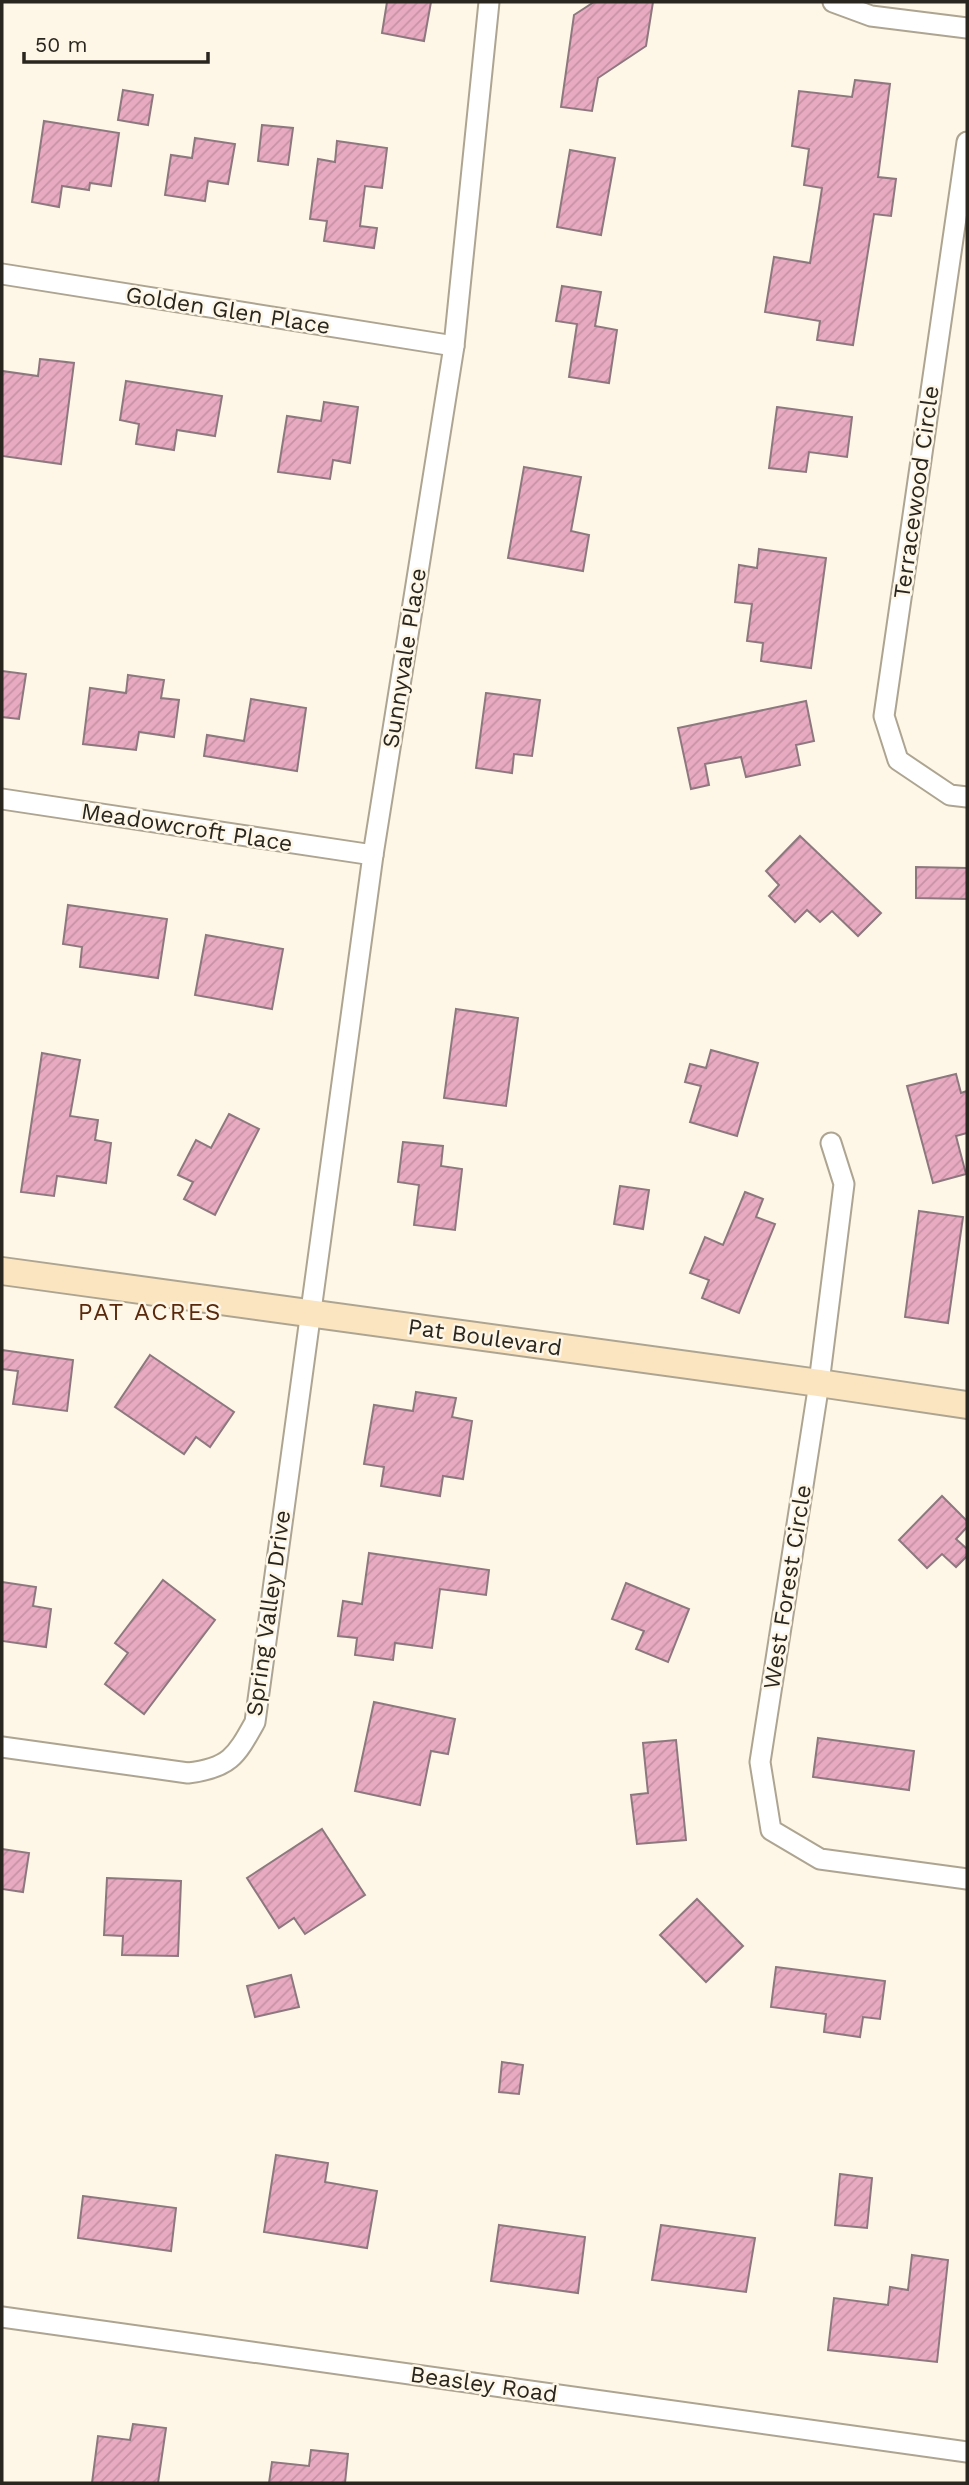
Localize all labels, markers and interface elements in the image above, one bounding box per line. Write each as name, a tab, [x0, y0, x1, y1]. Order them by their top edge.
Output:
scale bar	[24, 21, 208, 65]
text: 50 m	[35, 32, 87, 57]
street label: Golden Glen Place	[124, 281, 332, 340]
street label: Terracewood Circle	[888, 384, 945, 600]
street label: Sunnyvale Place	[377, 566, 432, 750]
street label: Meadowcroft Place	[79, 797, 295, 858]
district label: PAT ACRES	[78, 1298, 222, 1326]
street label: Pat Boulevard	[406, 1313, 564, 1362]
street label: West Forest Circle	[758, 1483, 817, 1691]
street label: Spring Valley Drive	[241, 1508, 296, 1718]
street label: Beasley Road	[409, 2361, 559, 2408]

